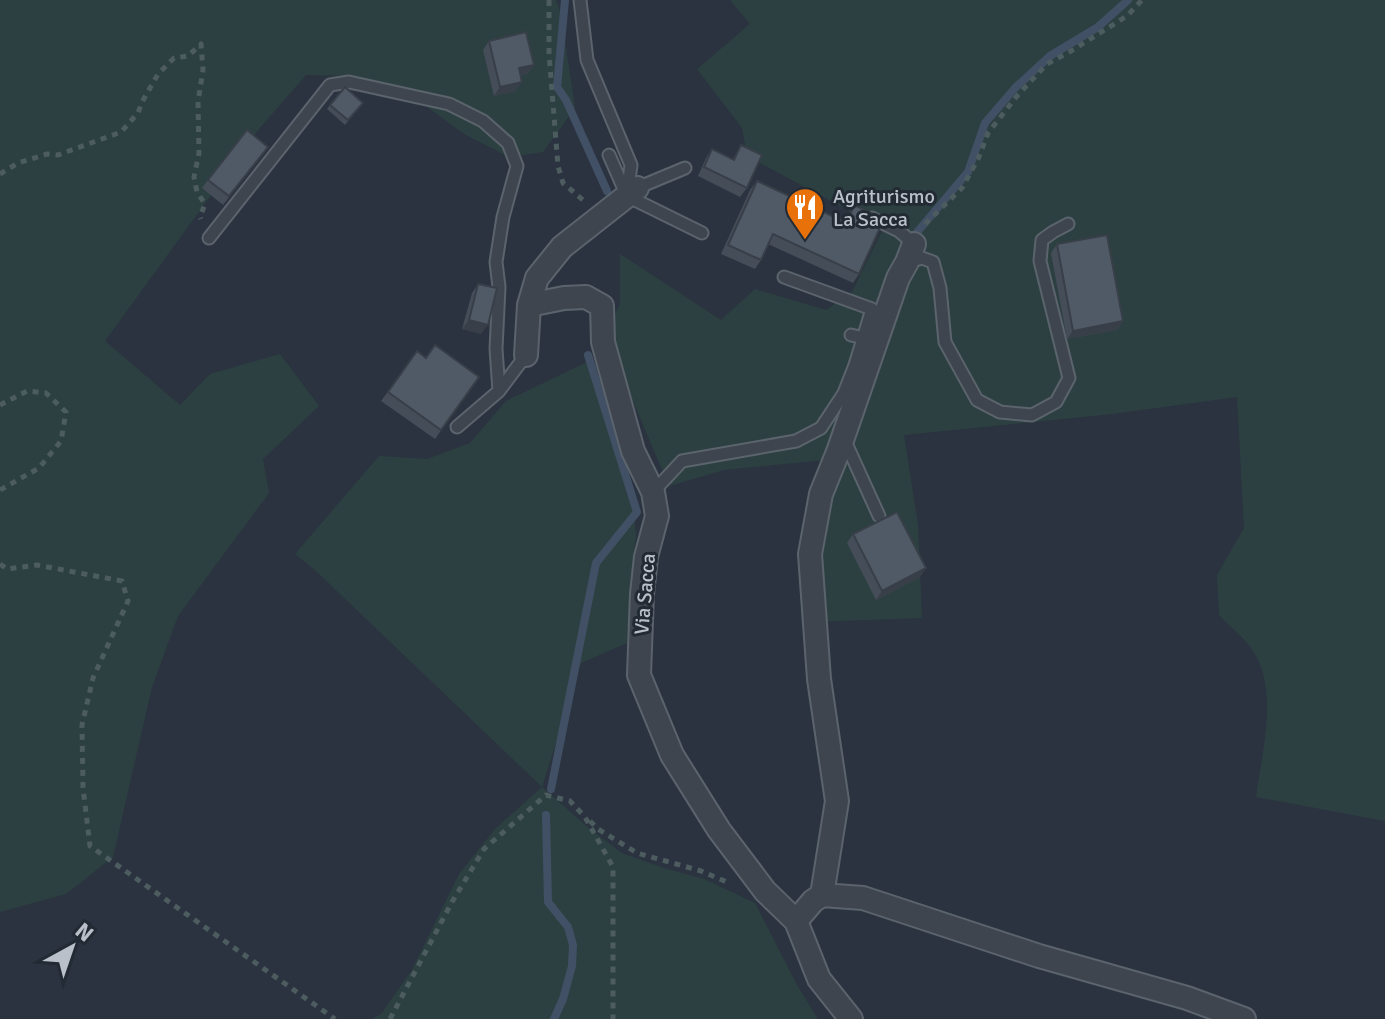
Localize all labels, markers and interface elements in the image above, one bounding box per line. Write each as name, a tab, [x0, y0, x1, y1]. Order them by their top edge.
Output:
place label: Agriturismo La Sacca	[833, 184, 935, 232]
restaurant icon: Agriturismo La Sacca	[784, 186, 826, 241]
street label: Via Sacca	[629, 552, 661, 636]
north arrow	[32, 907, 112, 987]
text: N	[70, 917, 99, 947]

